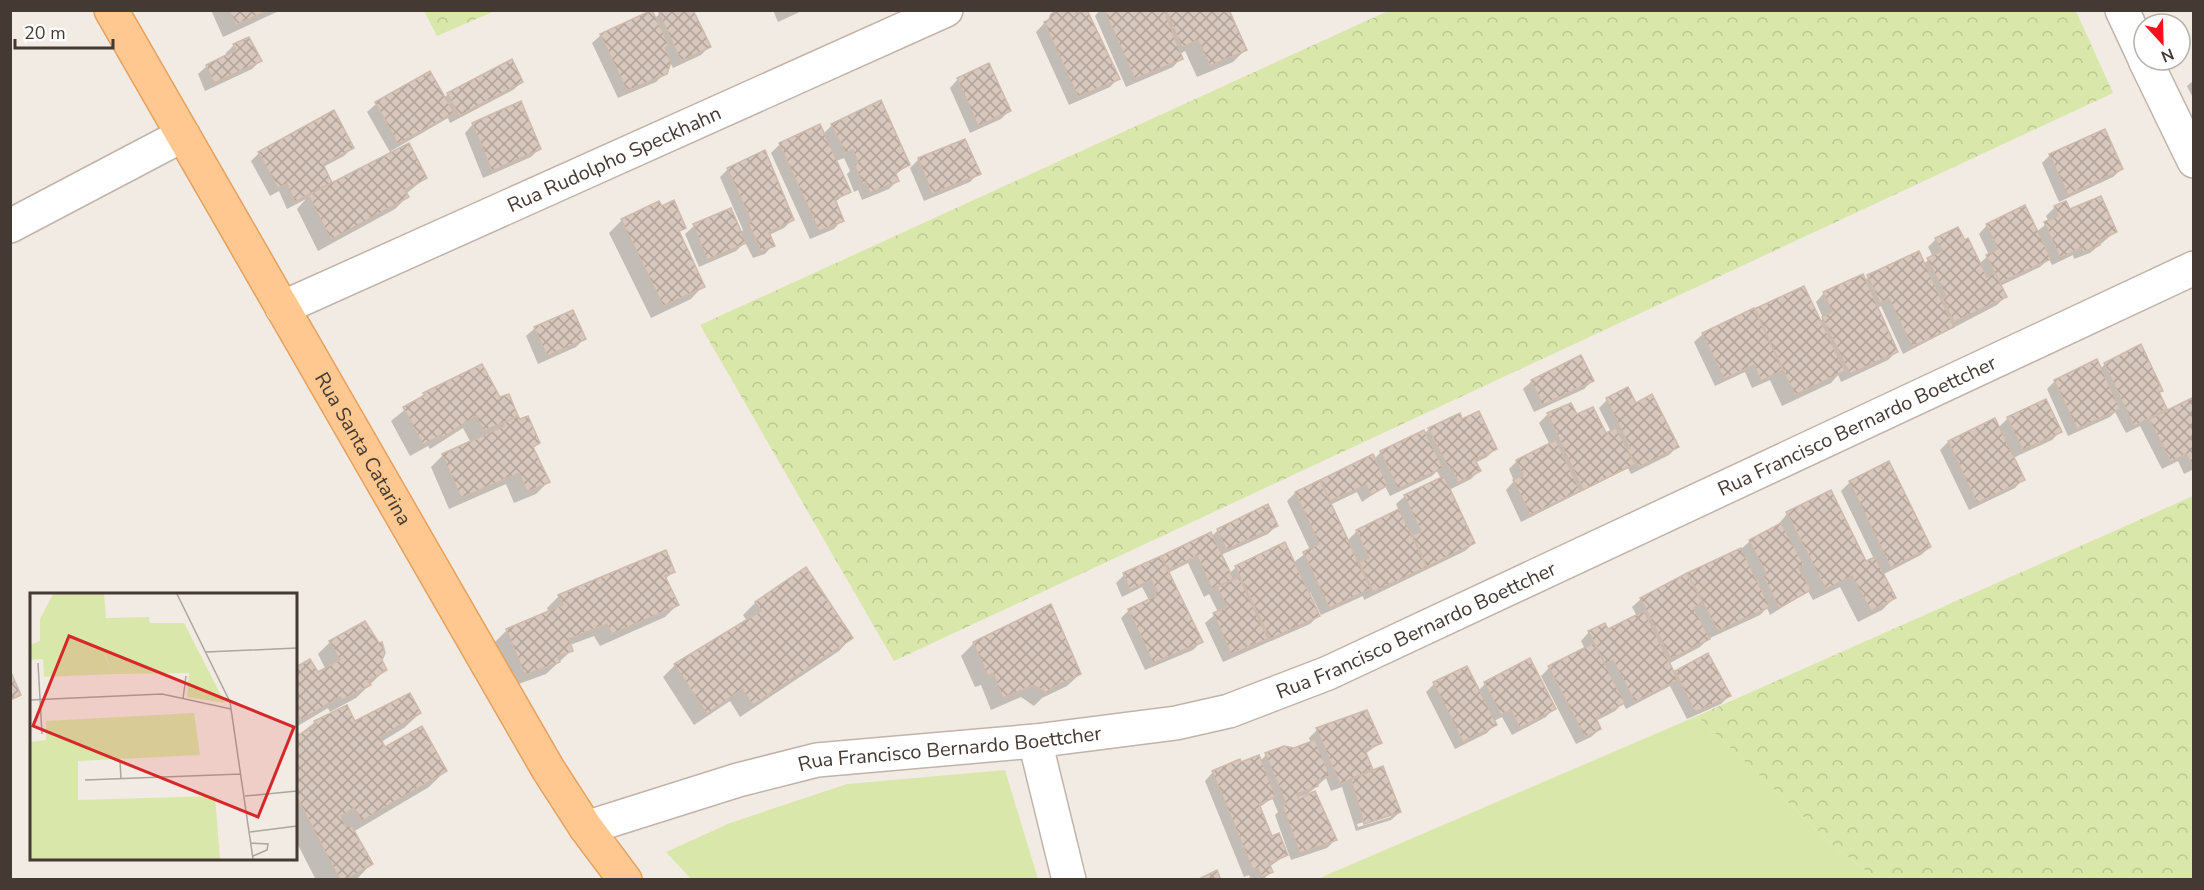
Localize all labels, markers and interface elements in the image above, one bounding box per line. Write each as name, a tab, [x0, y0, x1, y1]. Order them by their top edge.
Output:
scale bar	[15, 12, 112, 50]
north arrow	[2132, 12, 2192, 72]
text: 20 m	[24, 21, 66, 45]
text: N	[2158, 43, 2177, 67]
street label: Rua Rudolpho Speckhahn	[503, 100, 725, 219]
street label: Rua Francisco Bernardo Boettcher	[1713, 349, 2001, 503]
street label: Rua Santa Catarina	[308, 367, 418, 530]
street label: Rua Francisco Bernardo Boettcher	[1272, 555, 1561, 706]
inset map	[30, 593, 297, 860]
street label: Rua Francisco Bernardo Boettcher	[795, 720, 1103, 778]

